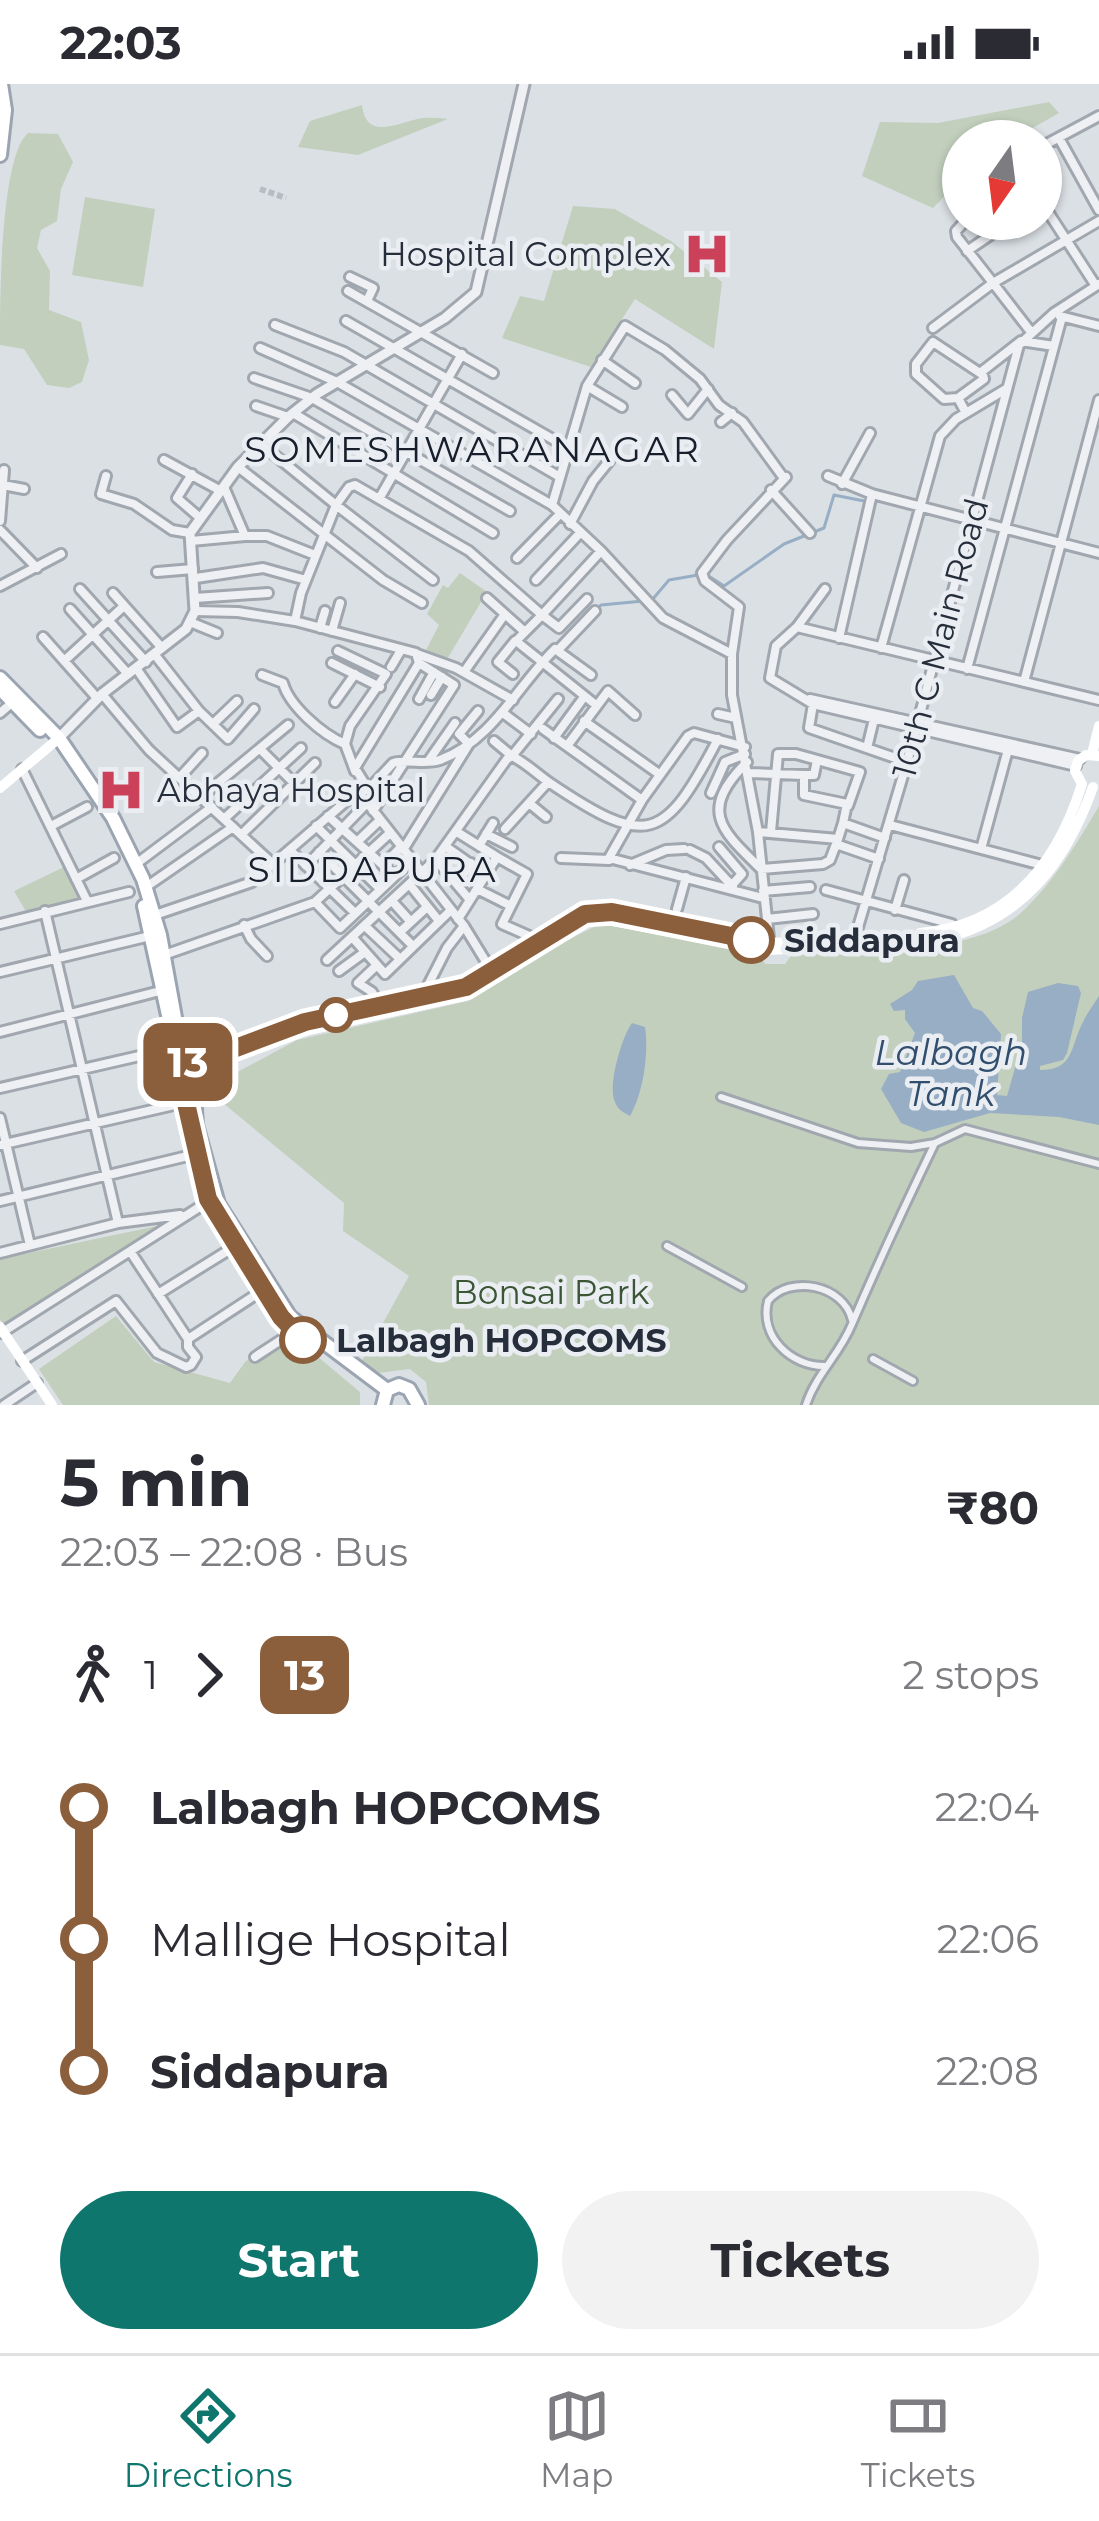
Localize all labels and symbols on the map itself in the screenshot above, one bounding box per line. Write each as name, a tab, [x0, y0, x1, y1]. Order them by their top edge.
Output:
north arrow	[942, 120, 1062, 240]
hospital icon: Hospital Complex	[682, 229, 732, 279]
place label: Hospital Complex	[380, 234, 671, 274]
district label: SOMESHWARANAGAR	[244, 427, 702, 471]
street label: 10th C Main Road	[883, 494, 997, 782]
hospital icon: Abhaya Hospital	[96, 765, 146, 815]
place label: Abhaya Hospital	[157, 770, 425, 810]
district label: SIDDAPURA	[248, 847, 498, 891]
marker: Siddapura	[729, 918, 773, 962]
place label: Siddapura	[784, 920, 960, 960]
unlabelled marker	[320, 999, 352, 1031]
line badge: 13	[134, 1023, 242, 1101]
water label: Lalbagh Tank	[875, 1030, 1027, 1115]
park label: Bonsai Park	[453, 1272, 649, 1312]
marker: Lalbagh HOPCOMS	[281, 1318, 325, 1362]
place label: Lalbagh HOPCOMS	[336, 1320, 667, 1360]

